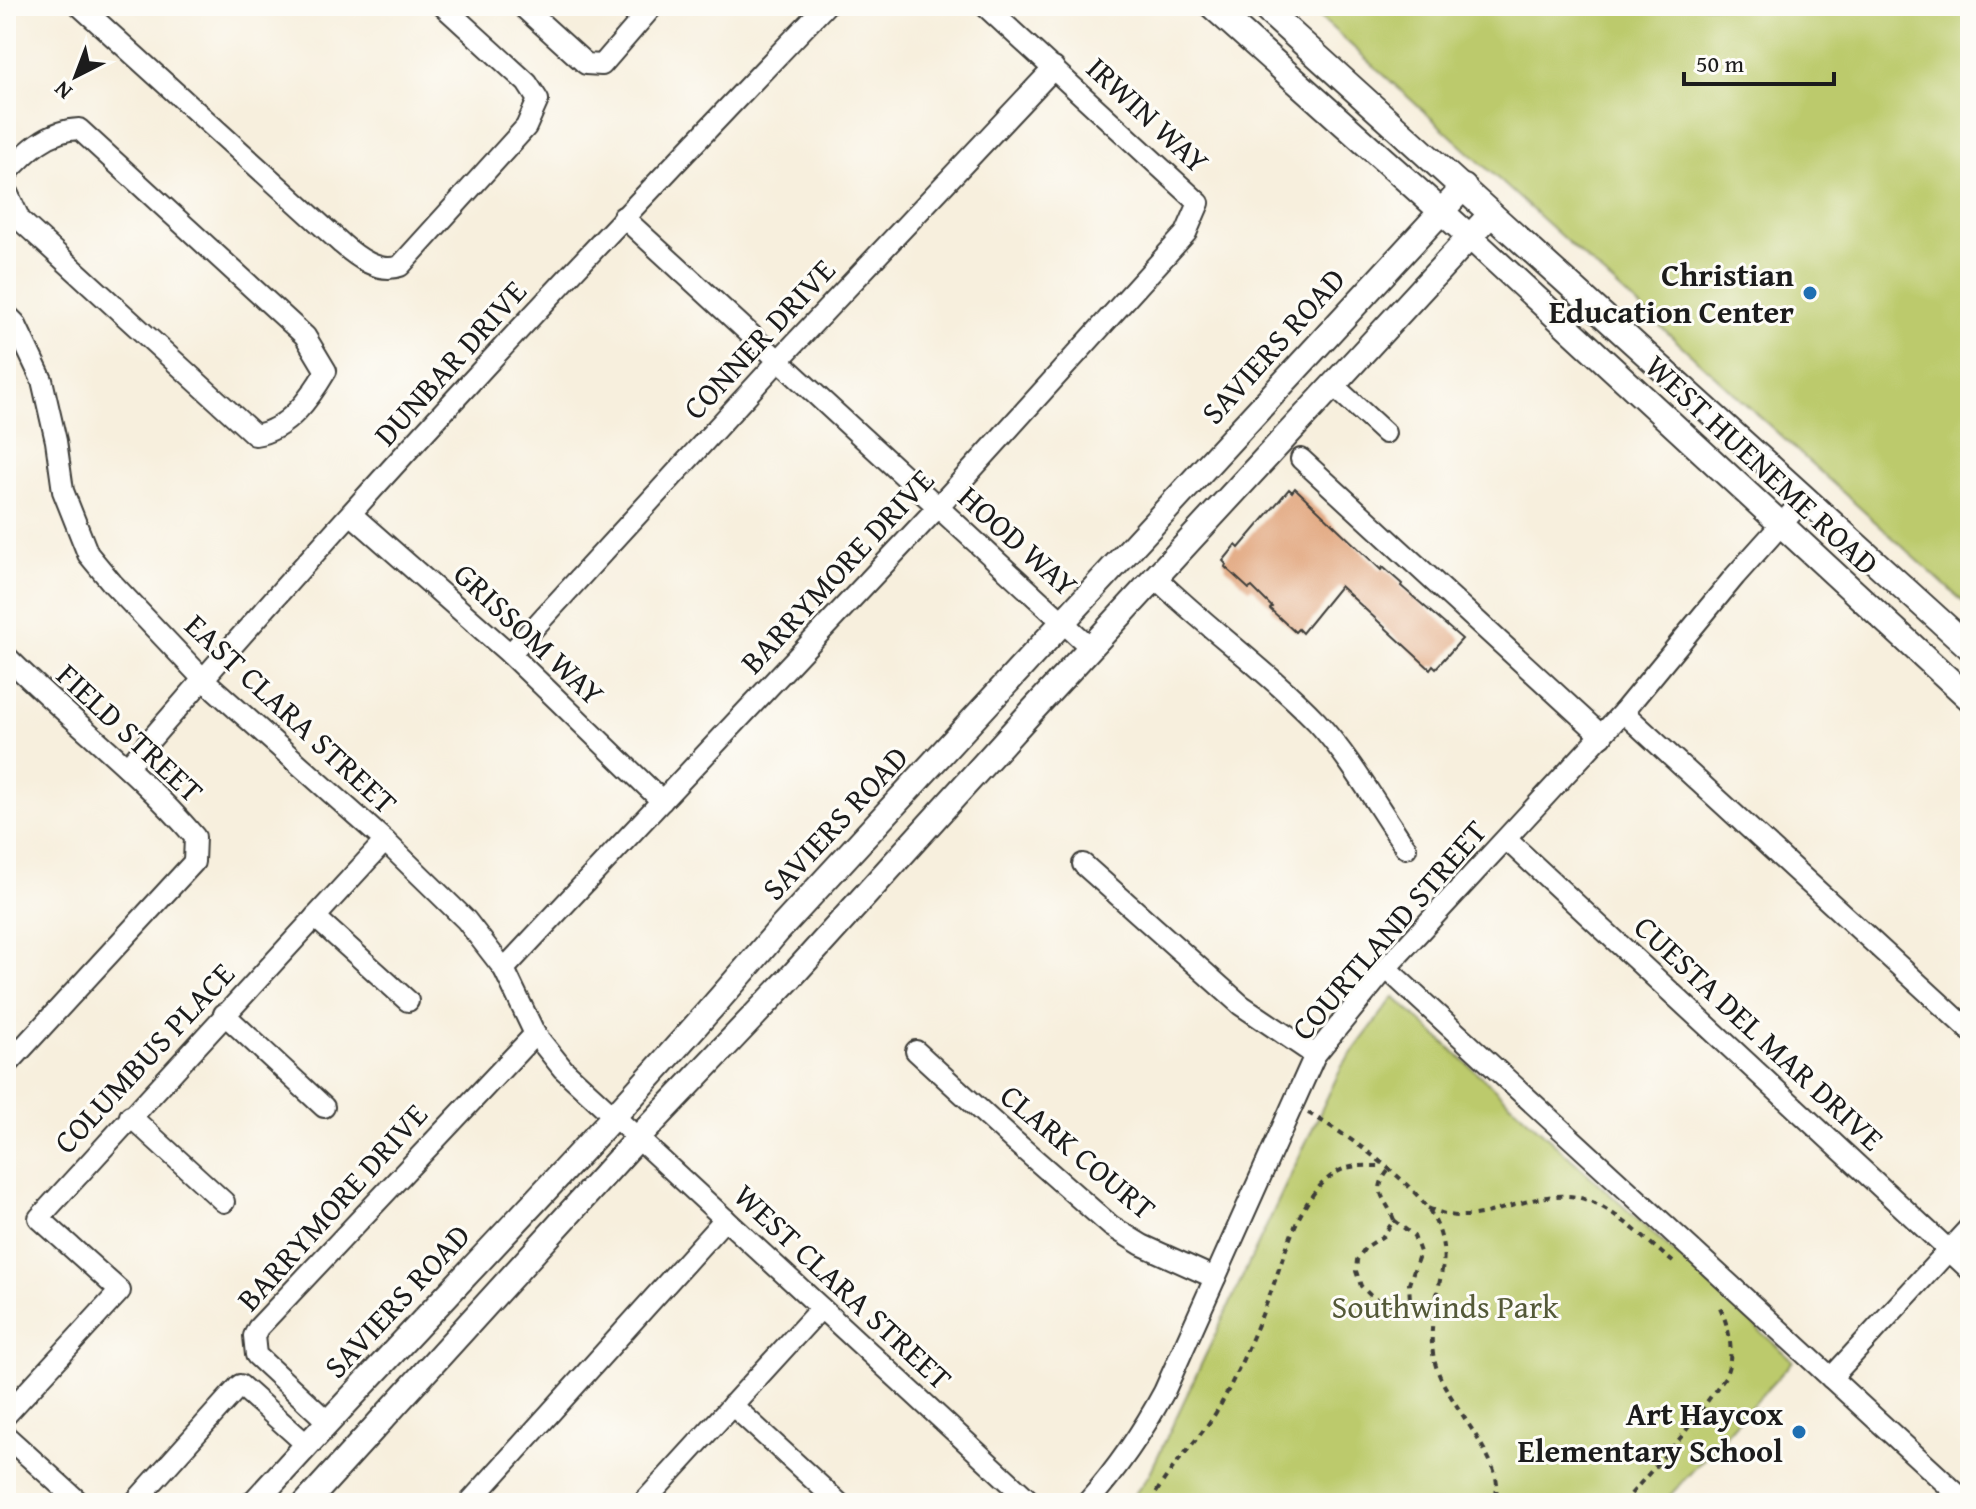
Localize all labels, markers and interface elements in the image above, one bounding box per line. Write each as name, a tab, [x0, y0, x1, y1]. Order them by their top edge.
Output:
north arrow	[36, 36, 116, 116]
scale bar	[1684, 36, 1834, 86]
street label: IRWIN WAY	[1076, 45, 1220, 184]
text: 50 m	[1696, 46, 1744, 81]
text: N	[46, 74, 79, 108]
street label: CONNER DRIVE	[671, 248, 846, 430]
place label: Christian Education Center	[1549, 251, 1794, 335]
street label: SAVIERS ROAD	[1189, 257, 1356, 434]
street label: DUNBAR DRIVE	[362, 269, 537, 456]
marker: Christian Education Center	[1801, 284, 1819, 302]
street label: WEST HUENEME ROAD	[1635, 343, 1890, 586]
street label: BARRYMORE DRIVE	[729, 457, 944, 684]
street label: HOOD WAY	[948, 474, 1089, 607]
street label: GRISSOM WAY	[443, 551, 615, 716]
street label: EAST CLARA STREET	[174, 602, 408, 825]
street label: FIELD STREET	[46, 652, 214, 813]
street label: SAVIERS ROAD	[750, 735, 919, 911]
street label: COURTLAND STREET	[1280, 809, 1498, 1050]
street label: CUESTA DEL MAR DRIVE	[1624, 904, 1895, 1161]
street label: COLUMBUS PLACE	[42, 951, 245, 1164]
street label: CLARK COURT	[990, 1072, 1166, 1231]
street label: BARRYMORE DRIVE	[225, 1092, 438, 1321]
street label: WEST CLARA STREET	[724, 1173, 963, 1401]
street label: SAVIERS ROAD	[312, 1213, 481, 1389]
park label: Southwinds Park	[1332, 1283, 1559, 1330]
place label: Art Haycox Elementary School	[1518, 1390, 1783, 1474]
marker: Art Haycox Elementary School	[1790, 1423, 1808, 1441]

